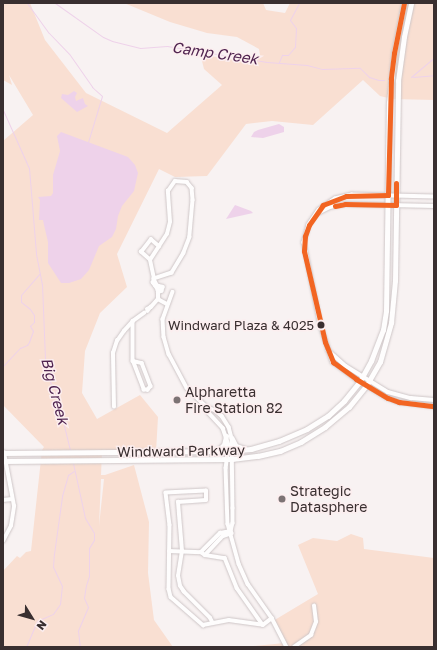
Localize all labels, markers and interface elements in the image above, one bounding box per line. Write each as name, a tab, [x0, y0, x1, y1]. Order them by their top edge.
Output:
water label: Camp Creek	[171, 38, 259, 68]
place label: Windward Plaza & 4025	[168, 317, 314, 333]
marker: Windward Plaza & 4025	[316, 320, 326, 330]
water label: Big Creek	[37, 355, 73, 427]
place label: Alpharetta Fire Station 82	[185, 384, 283, 416]
marker: Alpharetta Fire Station 82	[172, 395, 182, 405]
street label: Windward Parkway	[117, 441, 245, 461]
place label: Strategic Datasphere	[290, 483, 367, 516]
marker: Strategic Datasphere	[277, 494, 287, 504]
north arrow	[12, 598, 52, 638]
text: N	[34, 618, 50, 633]

